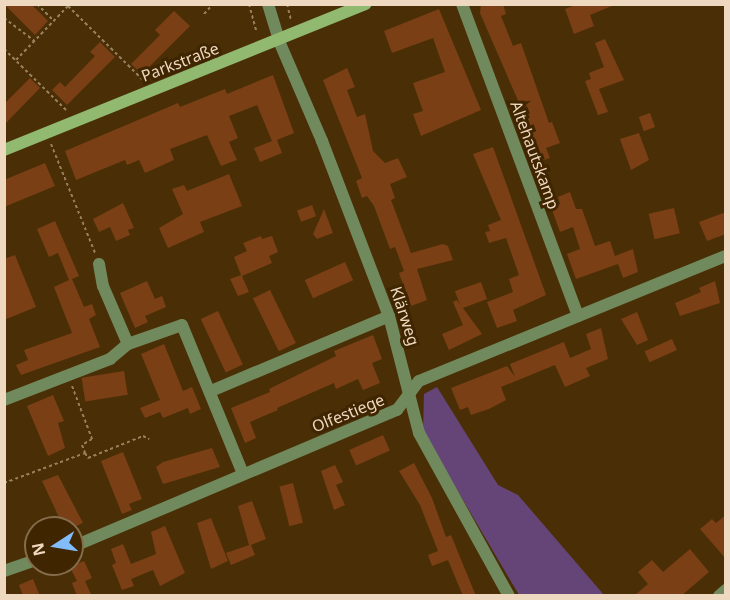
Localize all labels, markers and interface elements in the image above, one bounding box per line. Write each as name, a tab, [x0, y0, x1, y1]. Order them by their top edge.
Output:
street label: Parkstraße	[138, 38, 222, 86]
street label: Altehautskamp	[507, 98, 563, 212]
street label: Klärweg	[386, 284, 424, 348]
street label: Olfestiege	[309, 390, 387, 436]
north arrow	[24, 516, 84, 576]
text: N	[26, 541, 50, 558]

